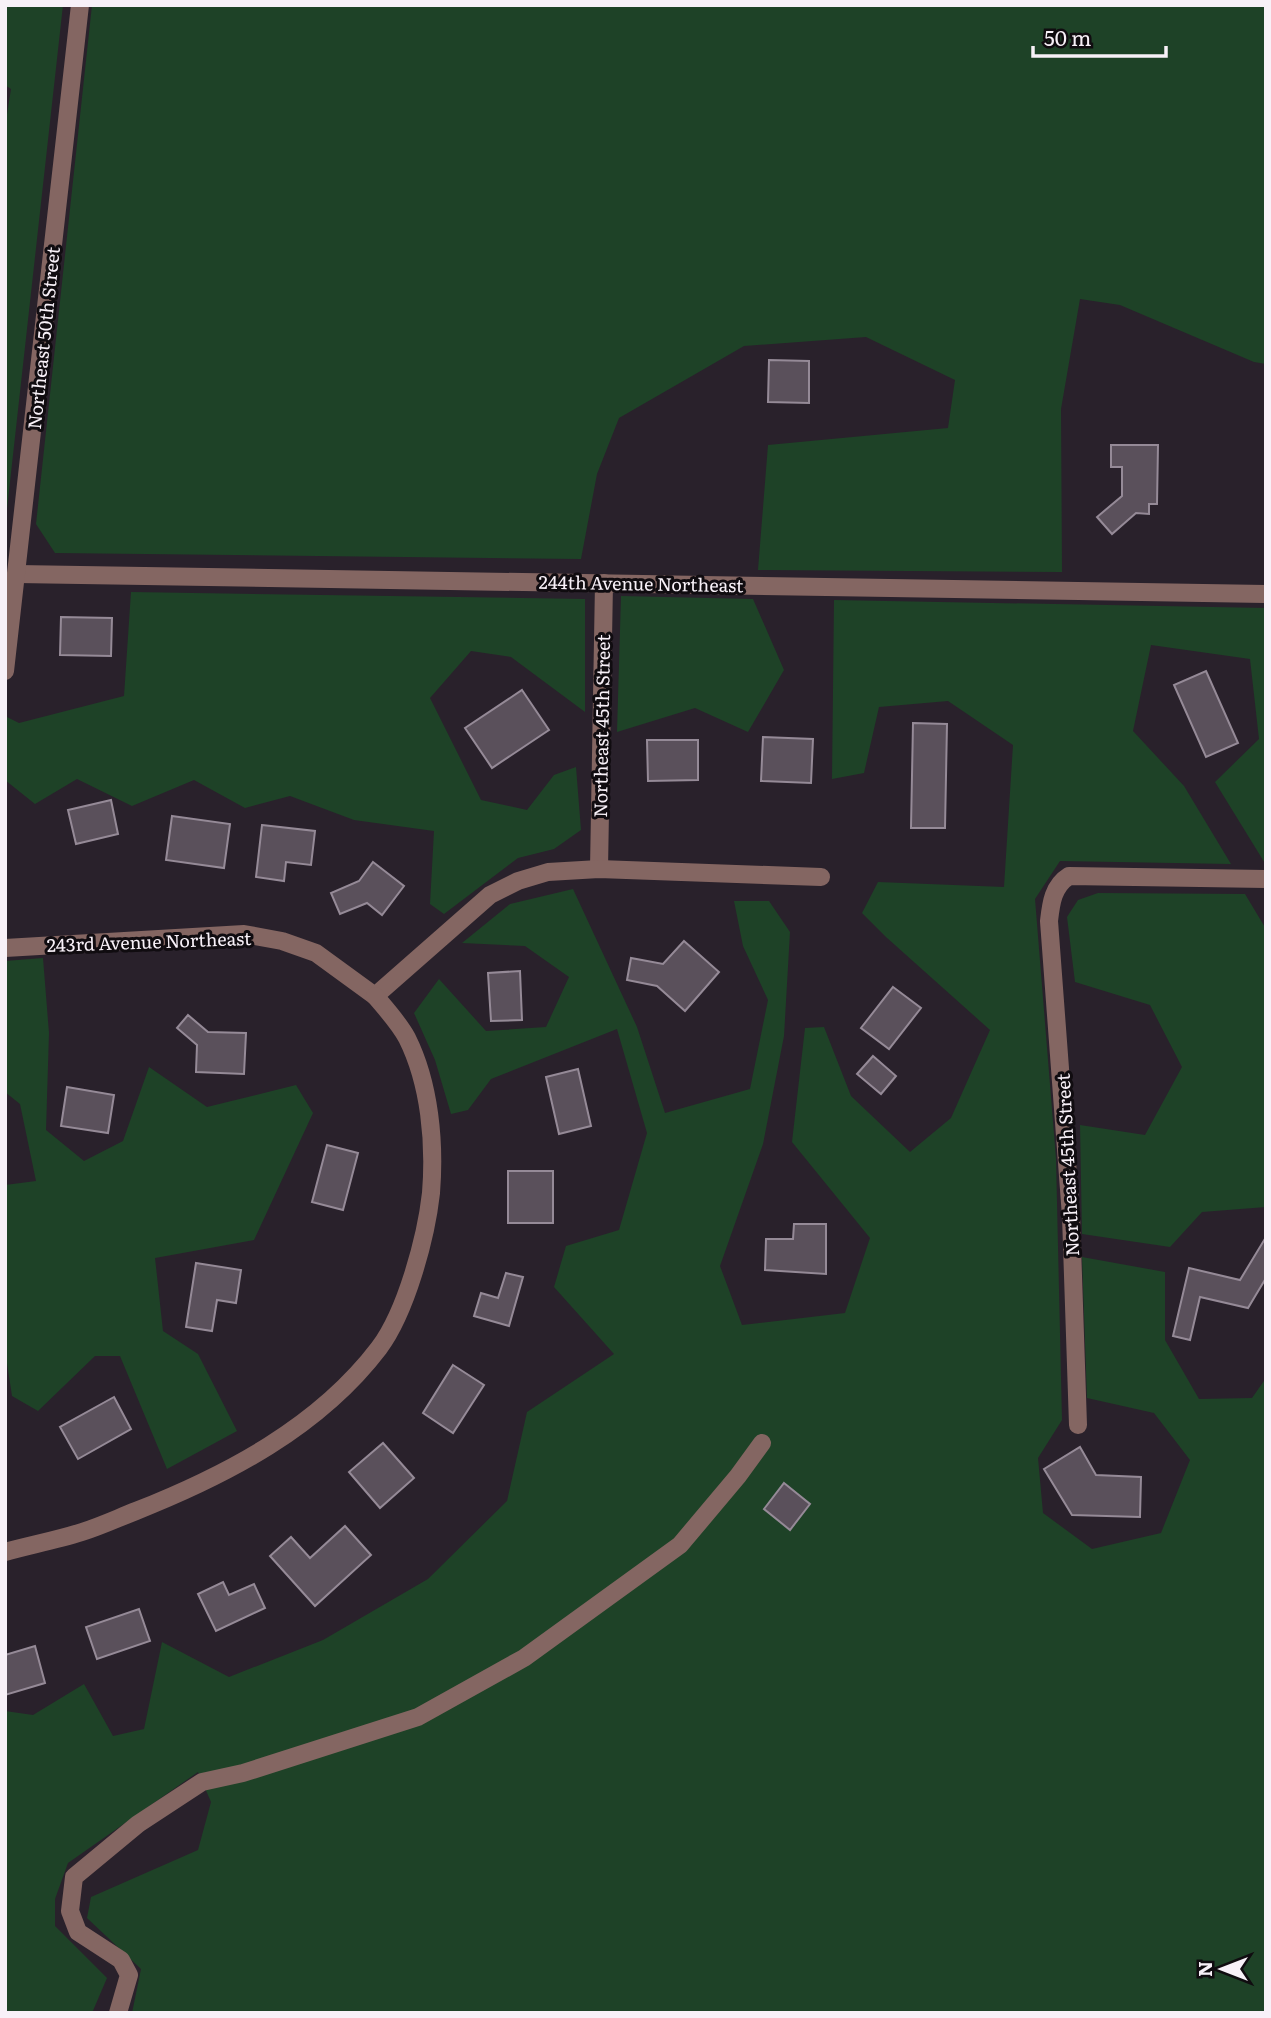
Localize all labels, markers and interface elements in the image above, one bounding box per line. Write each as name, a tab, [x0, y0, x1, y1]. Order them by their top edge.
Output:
scale bar	[1033, 14, 1166, 58]
text: 50 m	[1044, 21, 1091, 52]
street label: Northeast 50th Street	[20, 245, 66, 431]
street label: 244th Avenue Northeast	[538, 568, 744, 598]
street label: Northeast 45th Street	[586, 633, 616, 818]
street label: 243rd Avenue Northeast	[46, 924, 252, 958]
street label: Northeast 45th Street	[1049, 1072, 1085, 1257]
north arrow	[1187, 1934, 1257, 2004]
text: N	[1190, 1961, 1218, 1977]

